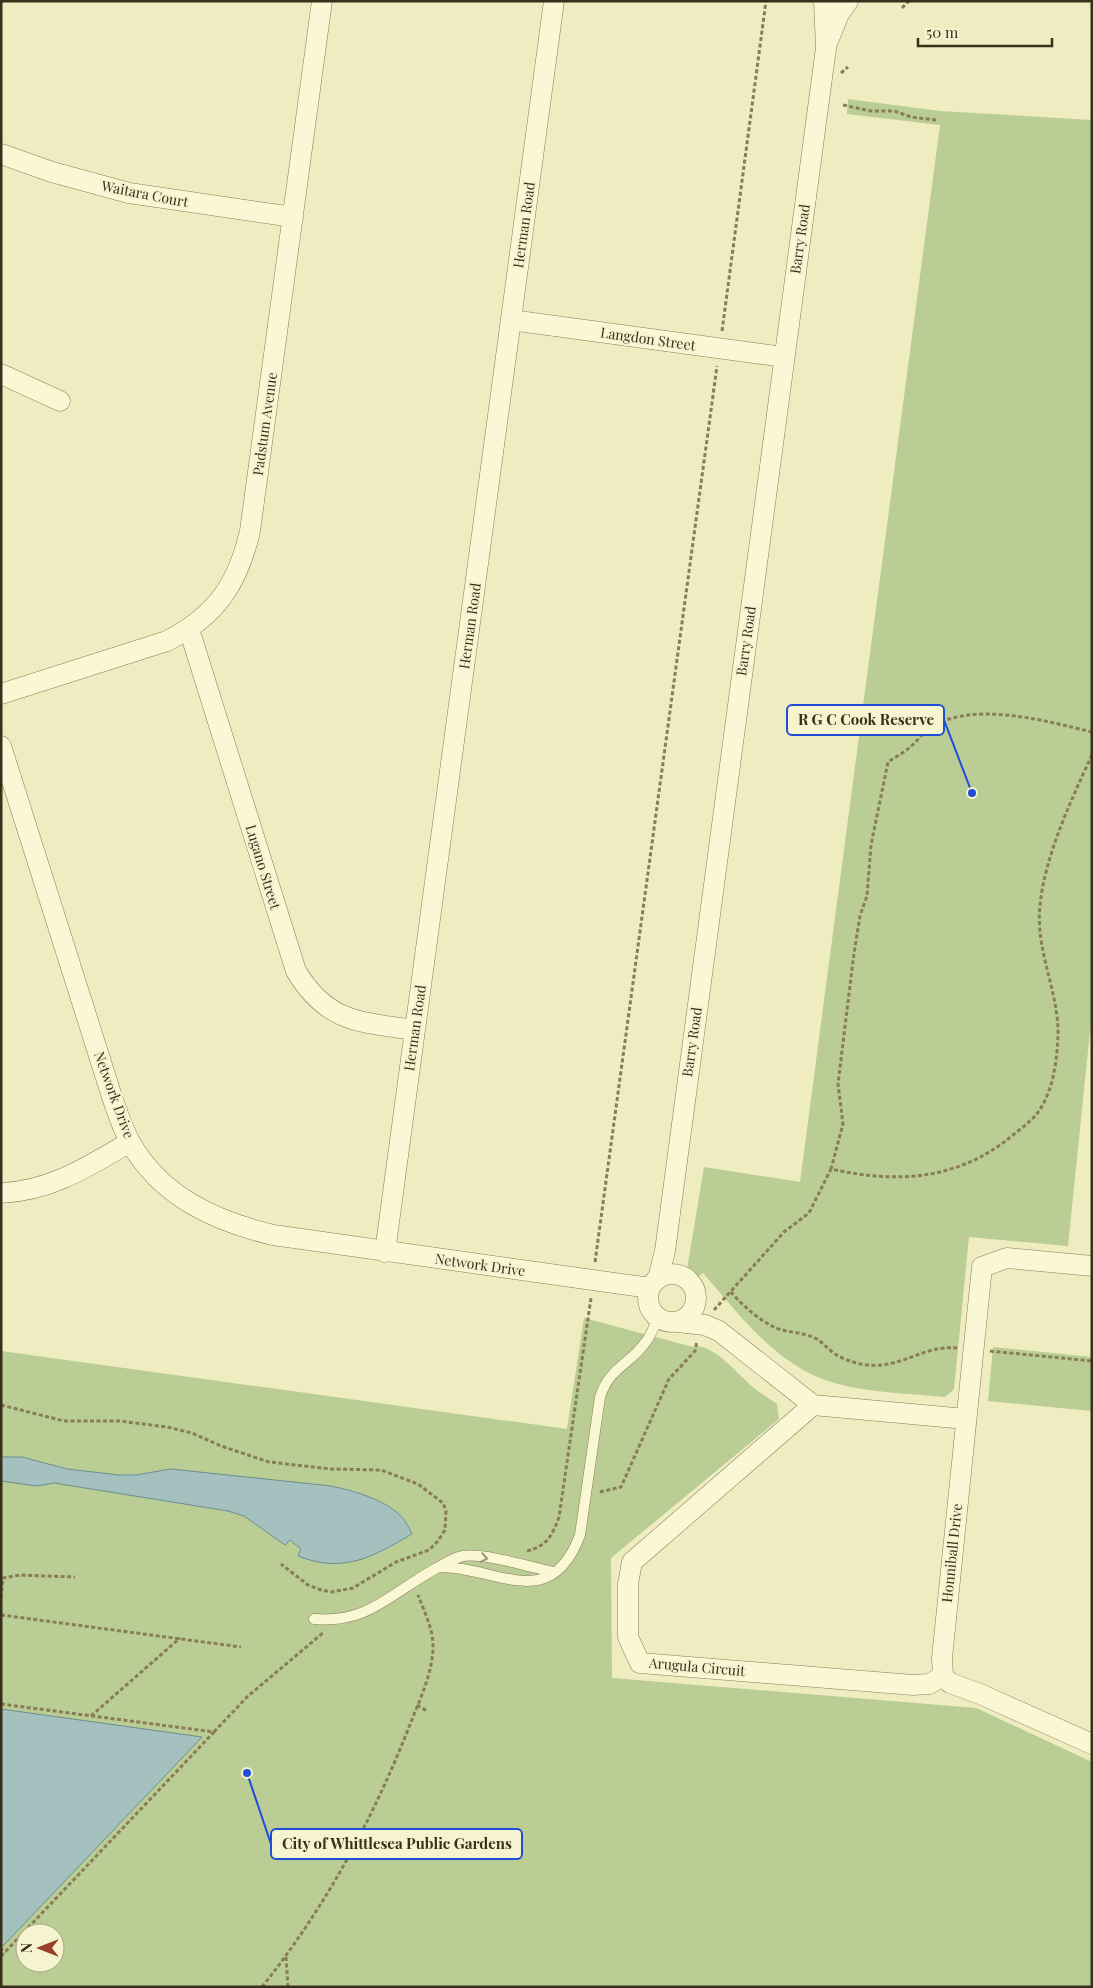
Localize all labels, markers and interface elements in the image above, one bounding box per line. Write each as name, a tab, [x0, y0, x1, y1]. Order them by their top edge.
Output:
scale bar	[918, 15, 1052, 47]
text: 50 m	[926, 22, 959, 42]
street label: Waitara Court	[99, 176, 191, 211]
street label: Herman Road	[508, 181, 539, 269]
street label: Barry Road	[785, 203, 814, 275]
street label: Langdon Street	[599, 322, 698, 355]
street label: Padstum Avenue	[248, 371, 281, 477]
street label: Herman Road	[454, 582, 485, 670]
street label: Barry Road	[731, 605, 760, 677]
callout: R G C Cook Reserve	[787, 705, 944, 735]
text: R G C Cook Reserve	[798, 709, 935, 729]
street label: Lugano Street	[242, 822, 286, 913]
street label: Herman Road	[399, 984, 430, 1072]
street label: Barry Road	[677, 1006, 706, 1078]
street label: Network Drive	[90, 1049, 139, 1141]
street label: Network Drive	[434, 1249, 527, 1280]
street label: Honniball Drive	[937, 1503, 966, 1603]
one-way arrow	[480, 1552, 489, 1562]
street label: Arugula Circuit	[647, 1653, 747, 1680]
callout: City of Whittlesea Public Gardens	[271, 1829, 522, 1859]
text: City of Whittlesea Public Gardens	[282, 1833, 512, 1853]
north arrow	[15, 1923, 65, 1973]
text: N	[17, 1943, 36, 1953]

